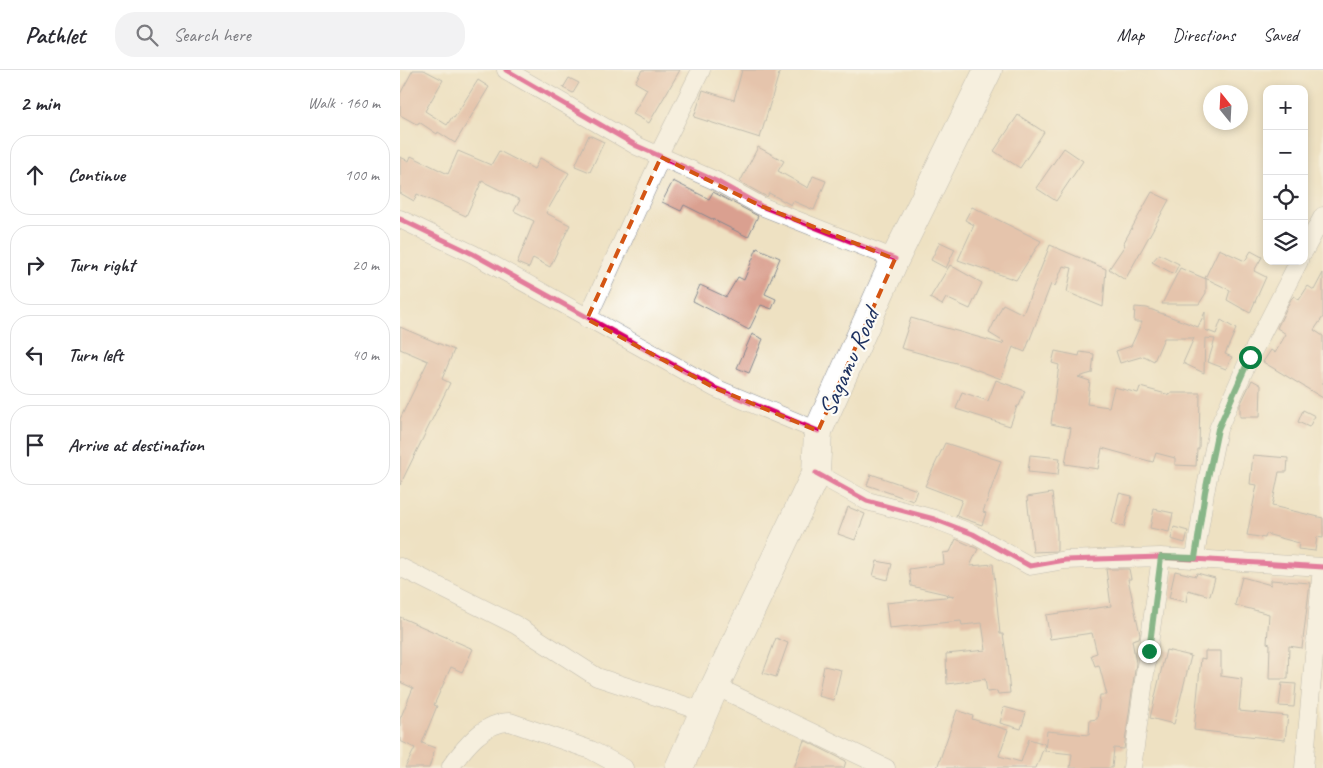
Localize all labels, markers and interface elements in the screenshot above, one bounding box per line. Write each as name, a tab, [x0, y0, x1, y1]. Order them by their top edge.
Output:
search box	[115, 12, 465, 57]
text: Pathlet	[25, 20, 85, 50]
icon: search	[133, 21, 161, 49]
text: Search here	[173, 23, 251, 47]
text: Map	[1117, 24, 1144, 46]
text: Directions	[1172, 24, 1235, 46]
text: Saved	[1263, 24, 1298, 46]
north arrow	[1203, 85, 1248, 130]
map controls	[1263, 85, 1308, 265]
button: +	[1263, 85, 1308, 130]
text: 2 min	[20, 90, 60, 116]
text: Walk · 160 m	[308, 93, 380, 113]
button: −	[1263, 130, 1308, 175]
icon: ahead	[21, 161, 49, 189]
text: Continue	[68, 163, 125, 187]
text: 100 m	[345, 165, 379, 185]
button: locate	[1263, 175, 1308, 220]
button: layers	[1263, 220, 1308, 265]
icon: right	[21, 251, 49, 279]
text: Turn right	[68, 253, 135, 277]
text: 20 m	[352, 255, 379, 275]
street label: Sagamu Road	[811, 300, 888, 421]
icon: left	[21, 341, 49, 369]
text: Turn left	[68, 343, 123, 367]
text: 40 m	[352, 345, 379, 365]
route start	[1239, 346, 1262, 369]
icon: arrive	[21, 431, 49, 459]
text: Arrive at destination	[68, 433, 204, 457]
route end	[1138, 640, 1161, 663]

